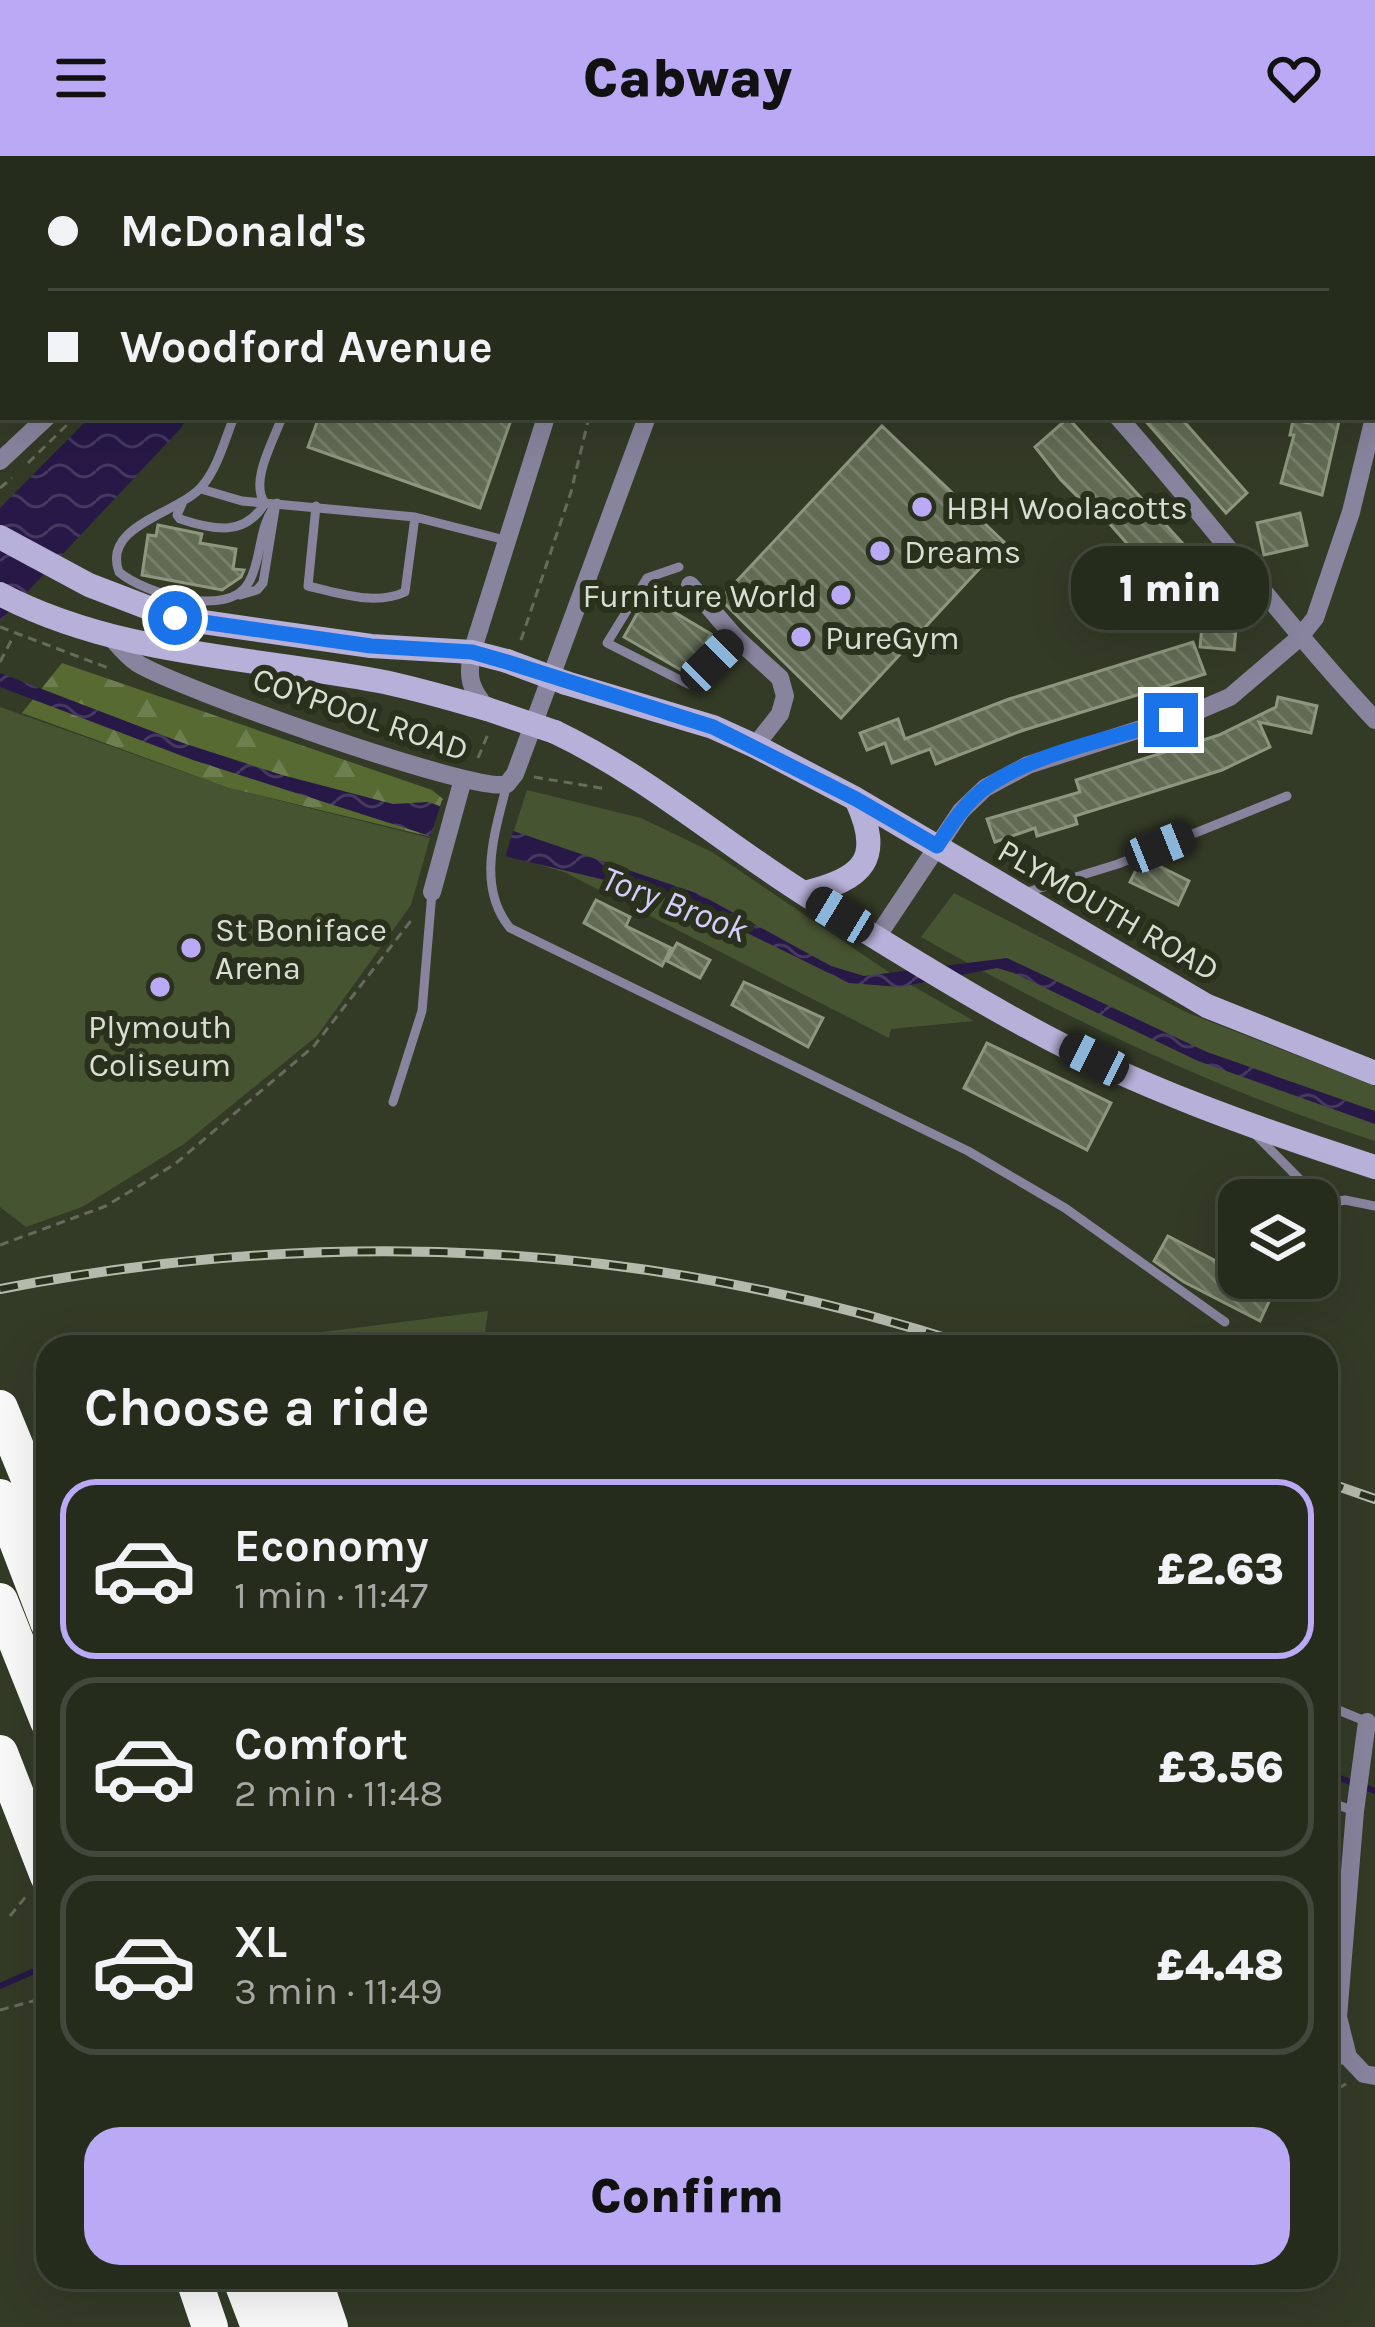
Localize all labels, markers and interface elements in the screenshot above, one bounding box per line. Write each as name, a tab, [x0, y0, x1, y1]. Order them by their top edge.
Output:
icon: menu	[48, 45, 114, 111]
icon: heart	[1261, 45, 1327, 111]
text: Cabway	[583, 46, 792, 110]
text: McDonald's	[120, 205, 367, 257]
text: Woodford Avenue	[120, 321, 493, 373]
place label: HBH Woolacotts	[946, 489, 1188, 527]
marker: HBH Woolacotts	[909, 494, 935, 520]
place label: Dreams	[904, 533, 1021, 571]
marker: Dreams	[867, 538, 893, 564]
callout: 1 min	[1072, 546, 1270, 630]
text: 1 min	[1119, 565, 1221, 611]
place label: Furniture World	[583, 577, 817, 615]
marker: Furniture World	[828, 582, 854, 608]
route start	[148, 591, 202, 645]
place label: PureGym	[825, 619, 960, 657]
car	[674, 623, 750, 699]
marker: PureGym	[788, 624, 814, 650]
street label: COYPOOL ROAD	[248, 659, 473, 769]
route end	[1144, 693, 1198, 747]
car	[1120, 817, 1200, 877]
street label: PLYMOUTH ROAD	[991, 831, 1226, 989]
water label: Tory Brook	[596, 857, 754, 951]
car	[800, 881, 880, 949]
place label: St Boniface Arena	[215, 911, 387, 987]
marker: St Boniface Arena	[178, 935, 204, 961]
marker: Plymouth Coliseum	[147, 974, 173, 1000]
place label: Plymouth Coliseum	[88, 1008, 232, 1084]
car	[1054, 1027, 1134, 1091]
map controls	[1218, 1179, 1338, 1299]
button: layers	[1218, 1179, 1338, 1299]
text: Choose a ride	[84, 1375, 430, 1439]
icon: car	[90, 1515, 198, 1623]
text: Economy	[234, 1520, 429, 1572]
text: £2.63	[1157, 1543, 1284, 1595]
text: 1 min · 11:47	[234, 1572, 428, 1618]
icon: car	[90, 1713, 198, 1821]
text: Comfort	[234, 1718, 408, 1770]
text: £3.56	[1158, 1741, 1284, 1793]
text: 2 min · 11:48	[234, 1770, 444, 1816]
icon: car	[90, 1911, 198, 2019]
text: XL	[234, 1916, 287, 1968]
text: £4.48	[1156, 1939, 1284, 1991]
text: 3 min · 11:49	[234, 1968, 443, 2014]
button: Confirm	[84, 2127, 1290, 2265]

